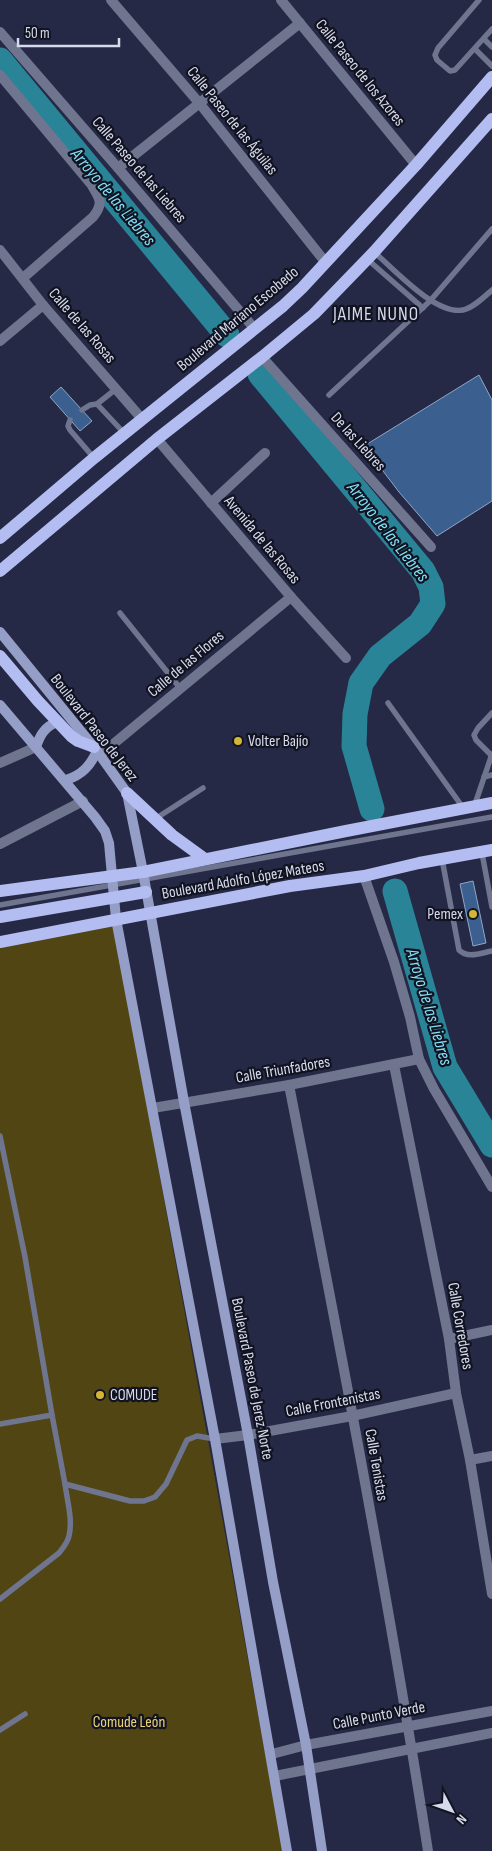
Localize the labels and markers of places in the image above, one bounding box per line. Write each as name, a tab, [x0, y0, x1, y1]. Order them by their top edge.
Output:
place label: Volter Bajío	[248, 732, 308, 751]
marker: Volter Bajío	[232, 735, 244, 747]
place label: Pemex	[427, 905, 463, 924]
marker: Pemex	[467, 908, 479, 920]
place label: COMUDE	[110, 1386, 157, 1405]
marker: COMUDE	[94, 1389, 106, 1401]

